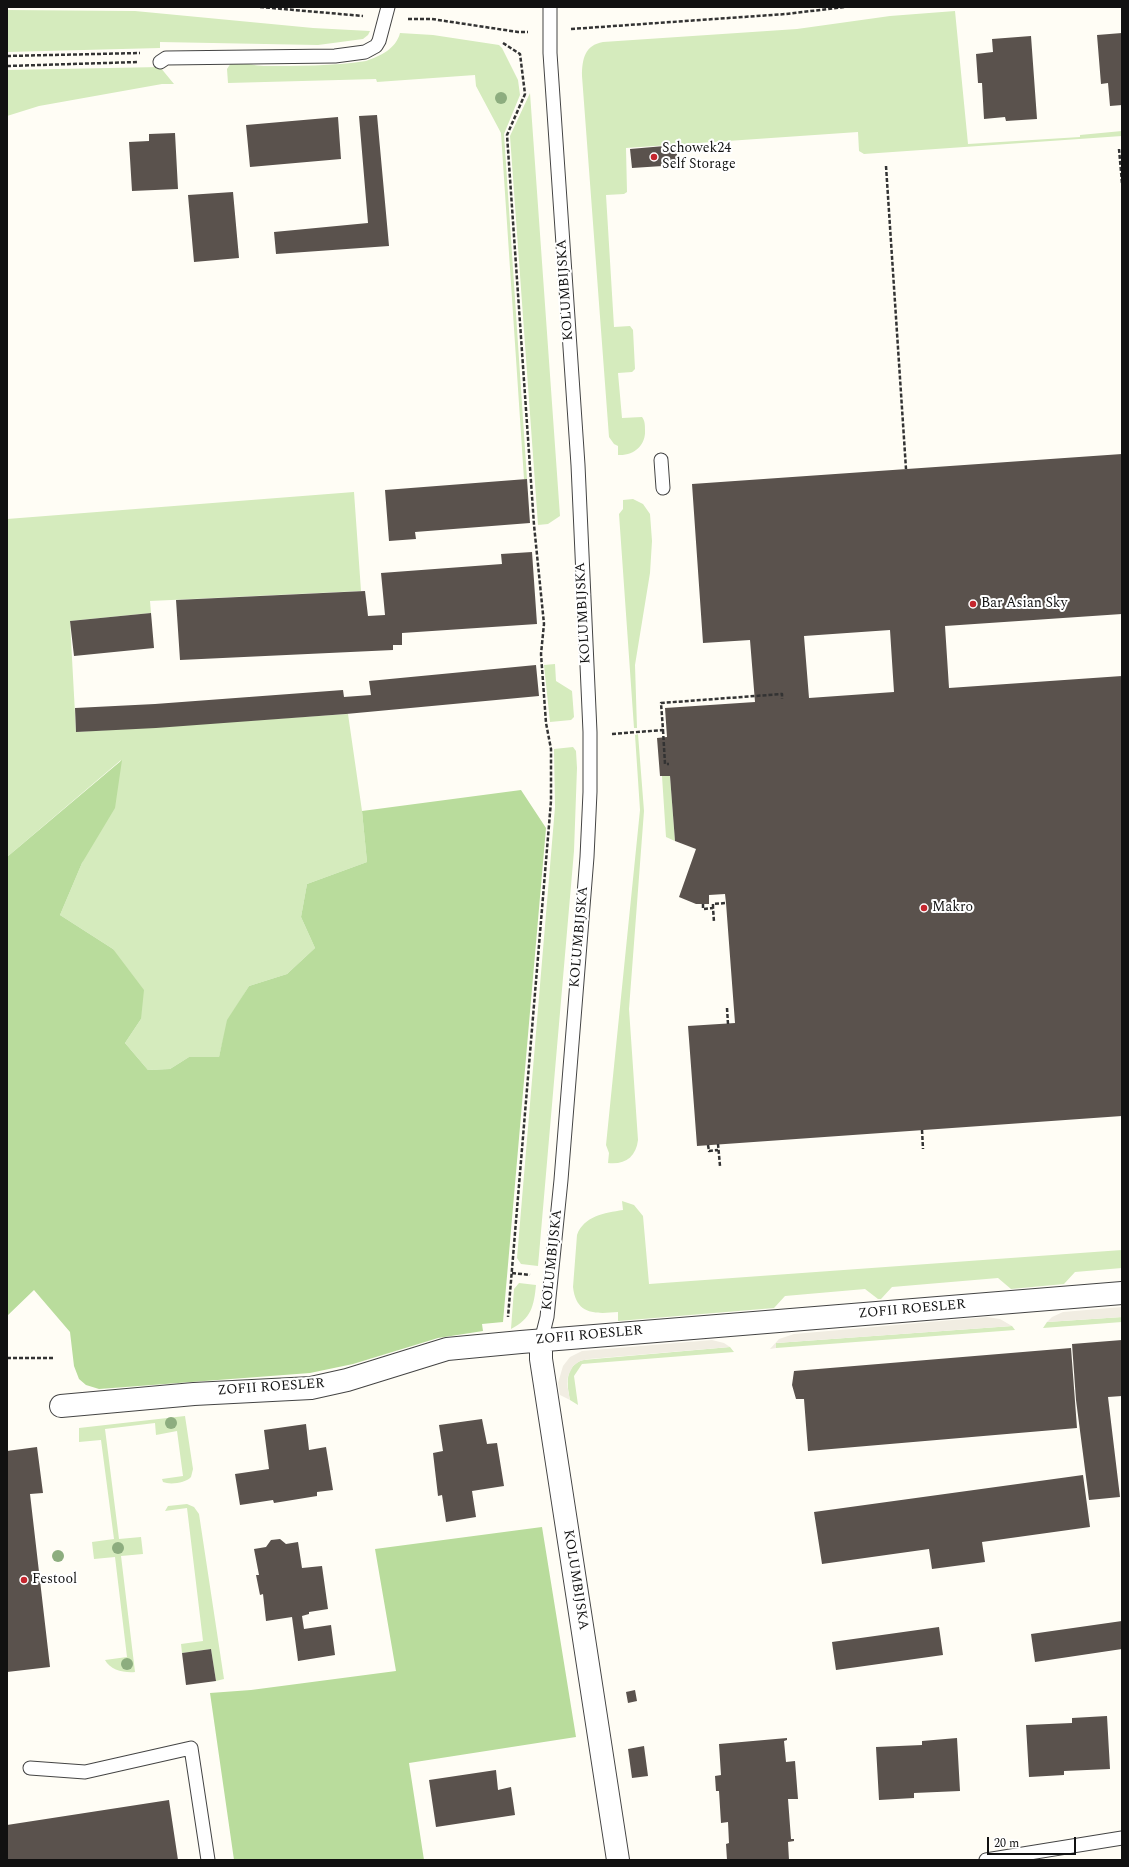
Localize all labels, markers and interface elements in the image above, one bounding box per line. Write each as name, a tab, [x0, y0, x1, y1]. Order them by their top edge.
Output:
place label: Schowek24 Self Storage	[662, 141, 736, 174]
marker: Schowek24 Self Storage	[649, 152, 659, 162]
street label: KOLUMBIJSKA	[554, 239, 578, 341]
street label: KOLUMBIJSKA	[573, 562, 595, 664]
place label: Bar Asian Sky	[981, 596, 1067, 612]
marker: Bar Asian Sky	[968, 599, 978, 609]
street label: KOLUMBIJSKA	[567, 886, 593, 988]
place label: Makro	[932, 900, 973, 916]
marker: Makro	[919, 903, 929, 913]
street label: KOLUMBIJSKA	[539, 1209, 567, 1311]
street label: ZOFII ROESLER	[858, 1297, 966, 1323]
street label: ZOFII ROESLER	[535, 1323, 643, 1349]
street label: ZOFII ROESLER	[217, 1376, 325, 1400]
street label: KOLUMBIJSKA	[559, 1528, 591, 1632]
place label: Festool	[32, 1572, 77, 1588]
marker: Festool	[19, 1575, 29, 1585]
scale bar	[989, 1829, 1078, 1855]
text: 20 m	[994, 1834, 1019, 1853]

